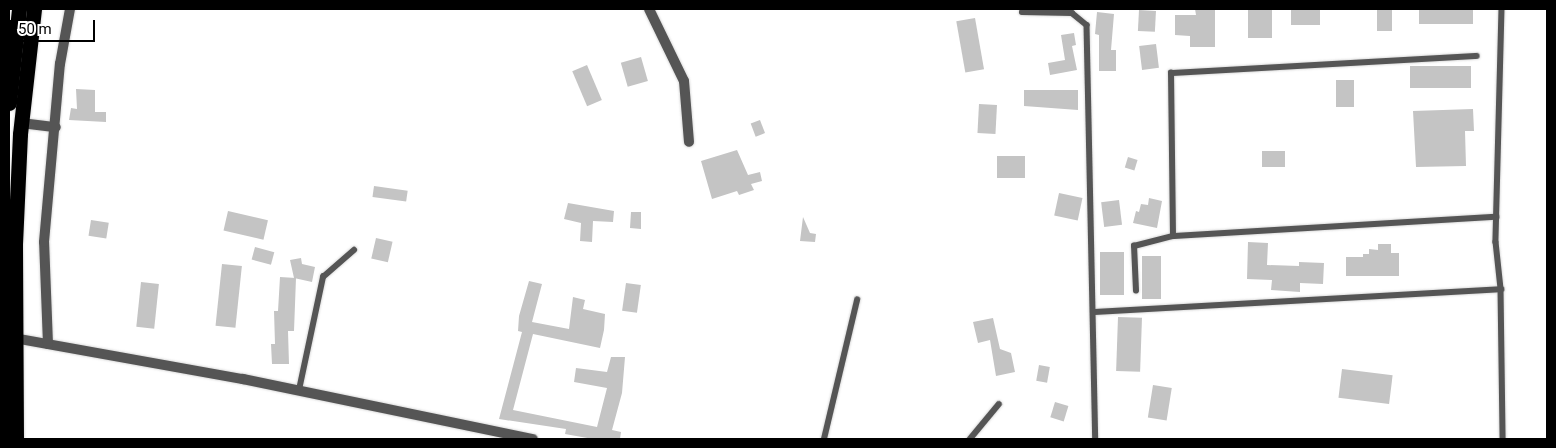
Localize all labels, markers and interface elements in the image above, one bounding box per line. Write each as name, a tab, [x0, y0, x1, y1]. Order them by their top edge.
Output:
scale bar	[12, 10, 98, 42]
text: 50 m	[18, 20, 52, 38]

